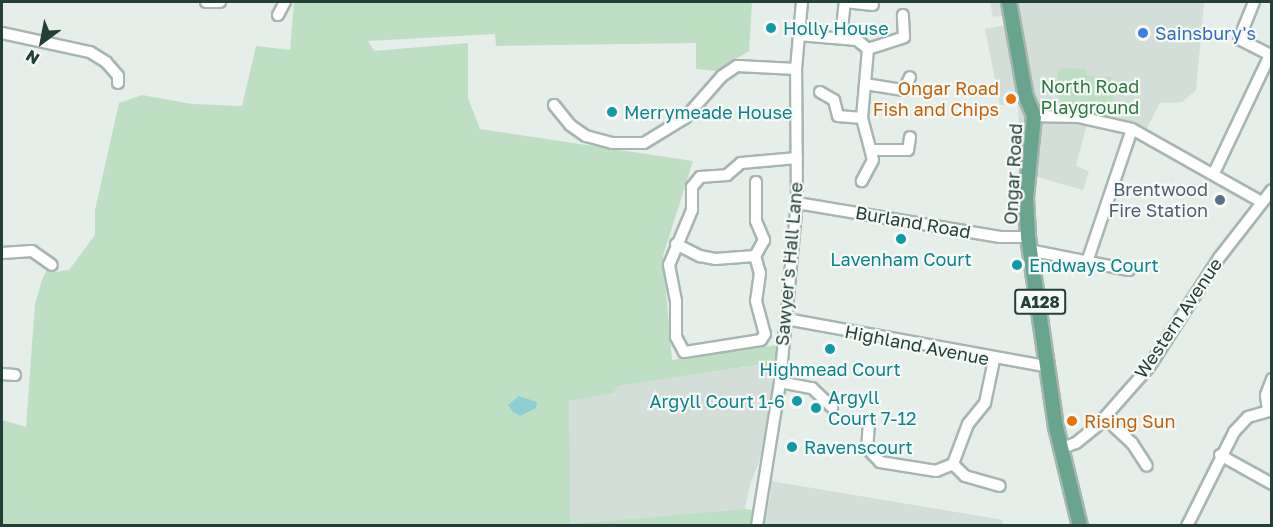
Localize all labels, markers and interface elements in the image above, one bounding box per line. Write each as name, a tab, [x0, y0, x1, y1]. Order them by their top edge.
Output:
north arrow	[12, 12, 72, 72]
place label: Holly House	[783, 17, 889, 39]
marker: Holly House	[764, 21, 778, 35]
place label: Sainsbury's	[1155, 22, 1256, 44]
marker: Sainsbury's	[1136, 26, 1150, 40]
text: N	[22, 46, 43, 69]
park label: North Road Playground	[1041, 76, 1139, 118]
place label: Ongar Road Fish and Chips	[873, 78, 999, 121]
marker: Ongar Road Fish and Chips	[1004, 92, 1018, 106]
place label: Merrymeade House	[624, 101, 792, 123]
marker: Merrymeade House	[605, 105, 619, 119]
street label: Ongar Road	[1000, 123, 1026, 225]
place label: Brentwood Fire Station	[1108, 179, 1208, 222]
street label: Sawyer's Hall Lane	[771, 181, 807, 347]
marker: Brentwood Fire Station	[1213, 193, 1227, 207]
street label: Burland Road	[854, 201, 972, 243]
marker: Lavenham Court	[894, 232, 908, 246]
place label: Lavenham Court	[830, 248, 972, 270]
place label: Endways Court	[1029, 254, 1159, 276]
street label: Western Avenue	[1130, 254, 1226, 382]
marker: Endways Court	[1010, 258, 1024, 272]
road number: A128	[1013, 289, 1067, 315]
street label: Highland Avenue	[843, 320, 991, 370]
marker: Highmead Court	[823, 342, 837, 356]
place label: Highmead Court	[759, 358, 901, 380]
place label: Argyll Court 7-12	[828, 387, 917, 430]
place label: Argyll Court 1-6	[649, 390, 785, 412]
marker: Argyll Court 1-6	[790, 394, 804, 408]
marker: Argyll Court 7-12	[809, 401, 823, 415]
place label: Rising Sun	[1084, 410, 1176, 432]
marker: Rising Sun	[1065, 414, 1079, 428]
place label: Ravenscourt	[804, 436, 913, 458]
marker: Ravenscourt	[785, 440, 799, 454]

